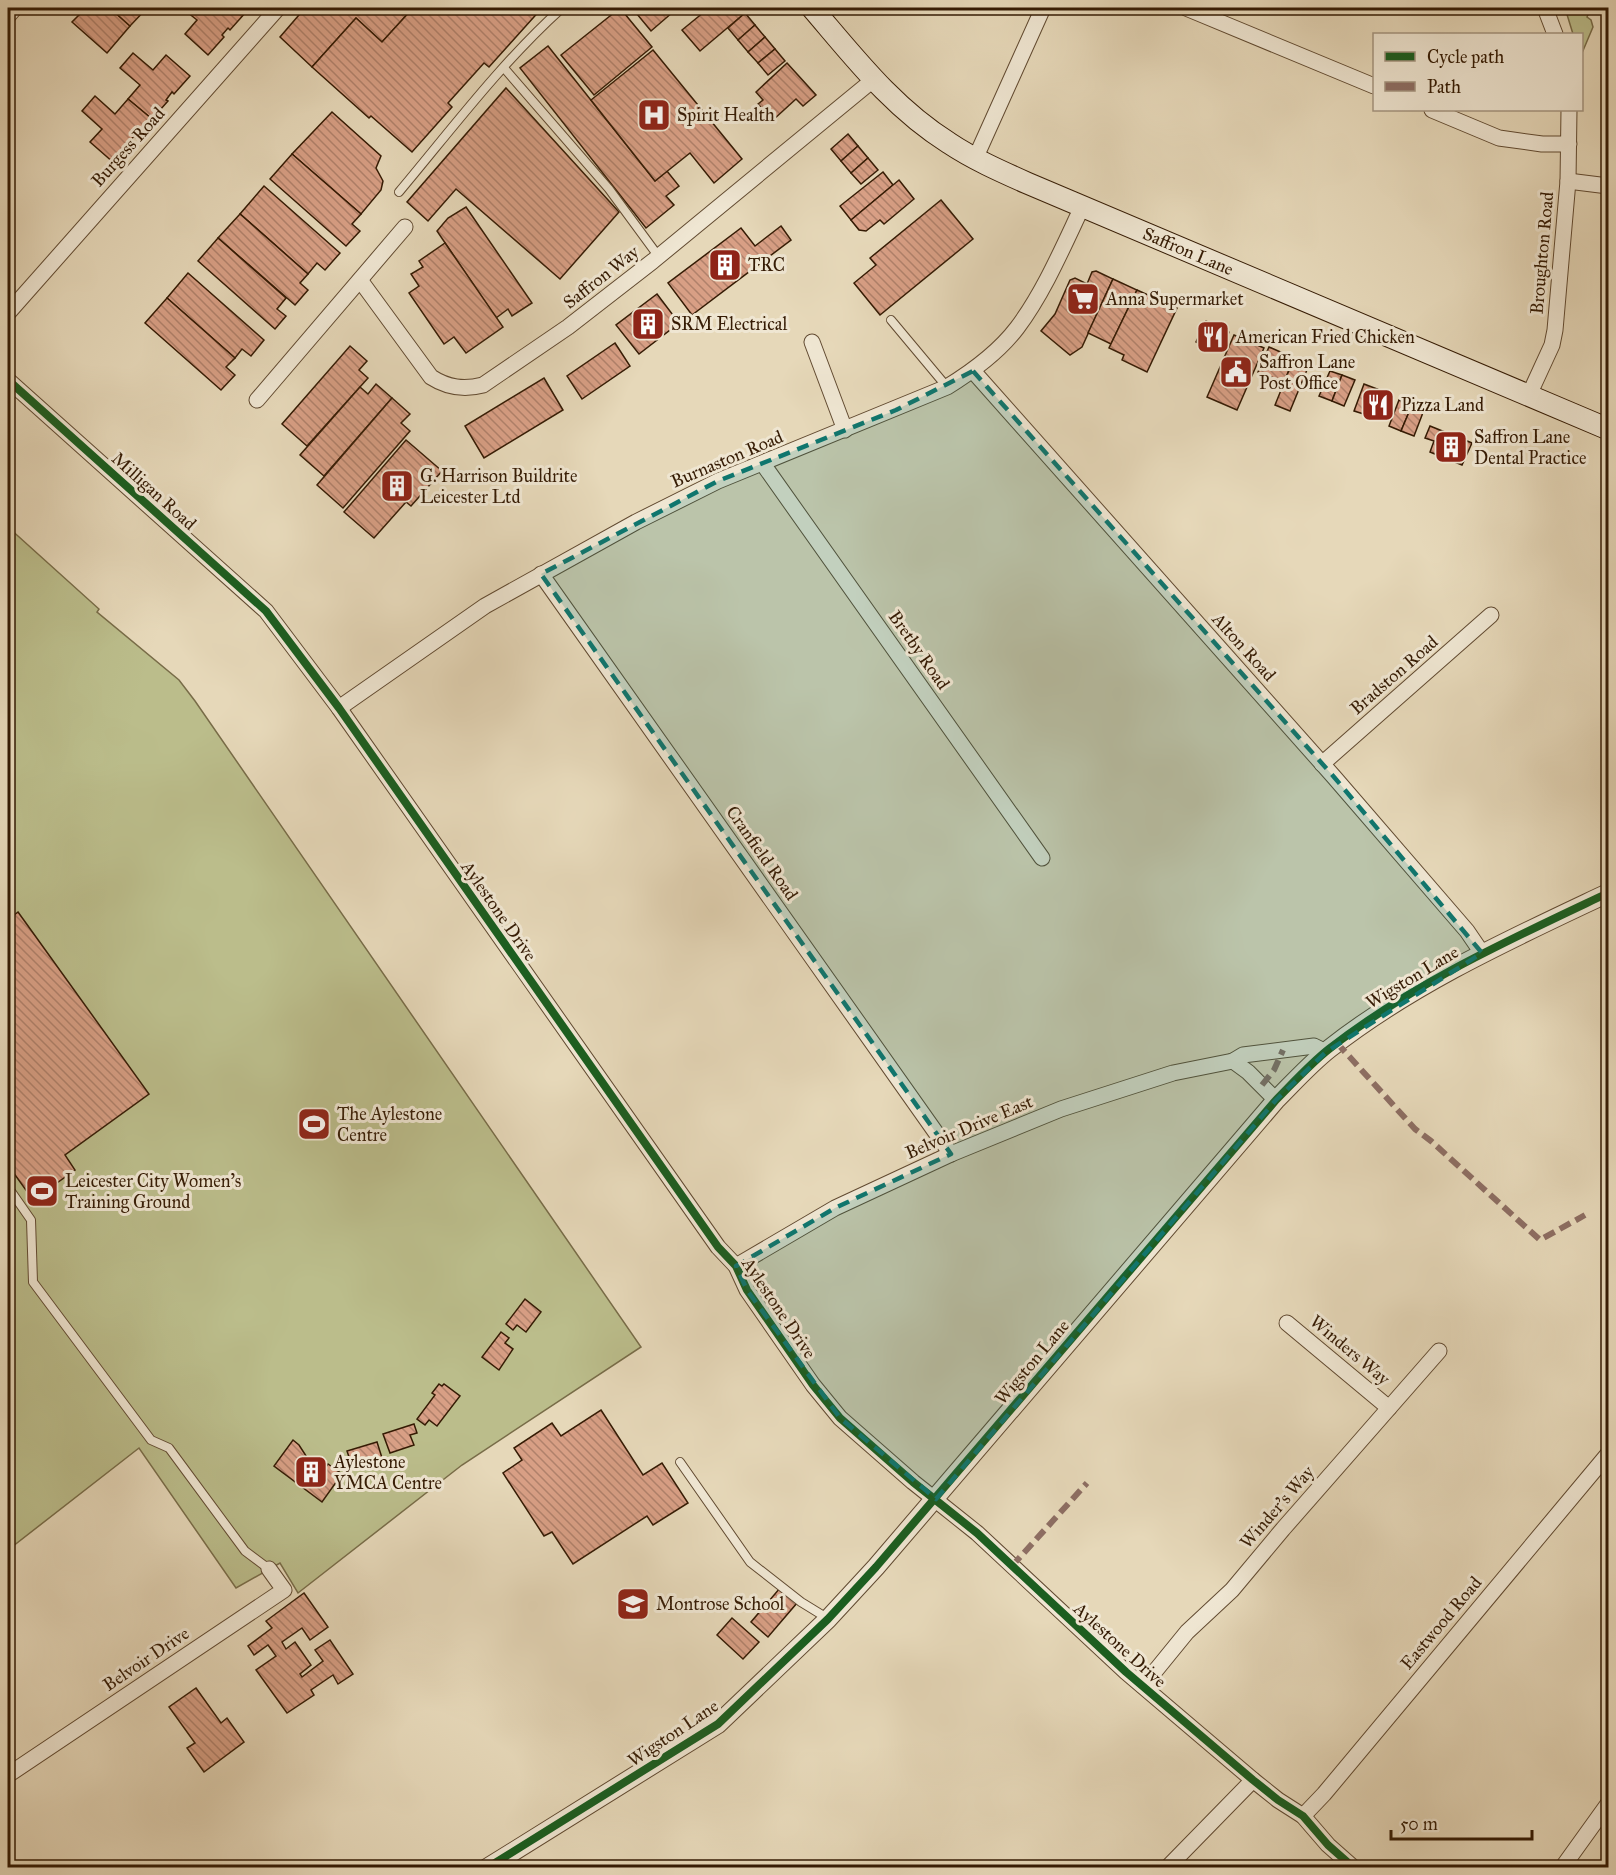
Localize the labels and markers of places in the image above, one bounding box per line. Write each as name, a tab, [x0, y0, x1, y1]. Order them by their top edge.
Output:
hospital icon: Spirit Health	[636, 97, 672, 133]
place label: Spirit Health	[677, 104, 775, 126]
building icon: TRC	[707, 247, 743, 283]
place label: TRC	[748, 254, 785, 276]
supermarket icon: Anna Supermarket	[1065, 281, 1101, 317]
place label: Anna Supermarket	[1105, 288, 1244, 310]
building icon: SRM Electrical	[630, 306, 666, 342]
place label: SRM Electrical	[671, 313, 787, 335]
restaurant icon: American Fried Chicken	[1195, 319, 1231, 355]
place label: American Fried Chicken	[1235, 326, 1415, 348]
place label: Saffron Lane Post Office	[1259, 351, 1355, 394]
public building icon: Saffron Lane Post Office	[1218, 354, 1254, 390]
restaurant icon: Pizza Land	[1360, 387, 1396, 423]
place label: Pizza Land	[1401, 394, 1484, 416]
place label: Saffron Lane Dental Practice	[1474, 426, 1587, 469]
building icon: Saffron Lane Dental Practice	[1433, 429, 1469, 465]
place label: G. Harrison Buildrite Leicester Ltd	[420, 465, 577, 508]
building icon: G. Harrison Buildrite Leicester Ltd	[379, 468, 415, 504]
place label: The Aylestone Centre	[337, 1103, 442, 1146]
sports icon: The Aylestone Centre	[296, 1106, 332, 1142]
place label: Leicester City Women's Training Ground	[65, 1170, 241, 1214]
sports icon: Leicester City Women's Training Ground	[24, 1173, 60, 1209]
place label: Aylestone YMCA Centre	[333, 1451, 442, 1494]
building icon: Aylestone YMCA Centre	[293, 1454, 329, 1490]
school or university icon: Montrose School	[615, 1586, 651, 1622]
place label: Montrose School	[656, 1593, 785, 1615]

